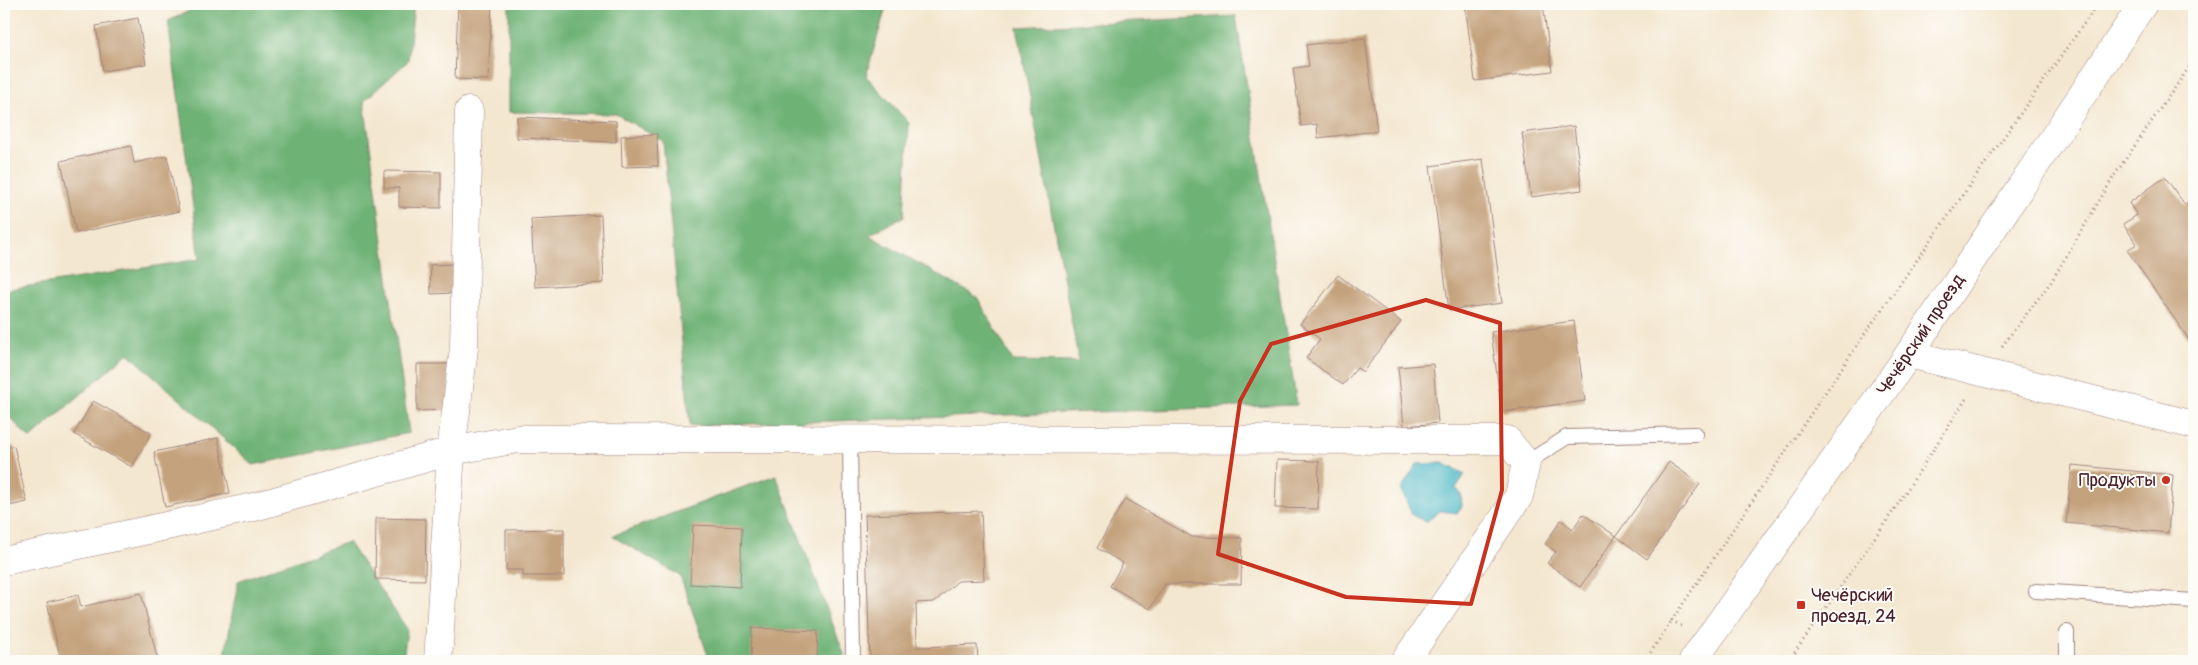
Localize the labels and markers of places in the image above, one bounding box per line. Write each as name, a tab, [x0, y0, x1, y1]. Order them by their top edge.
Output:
place label: Продукты	[2079, 469, 2156, 492]
marker: Продукты	[2160, 474, 2172, 486]
place label: Чечёрский проезд, 24	[1811, 584, 1896, 628]
marker: Чечёрский проезд, 24	[1795, 599, 1807, 611]

